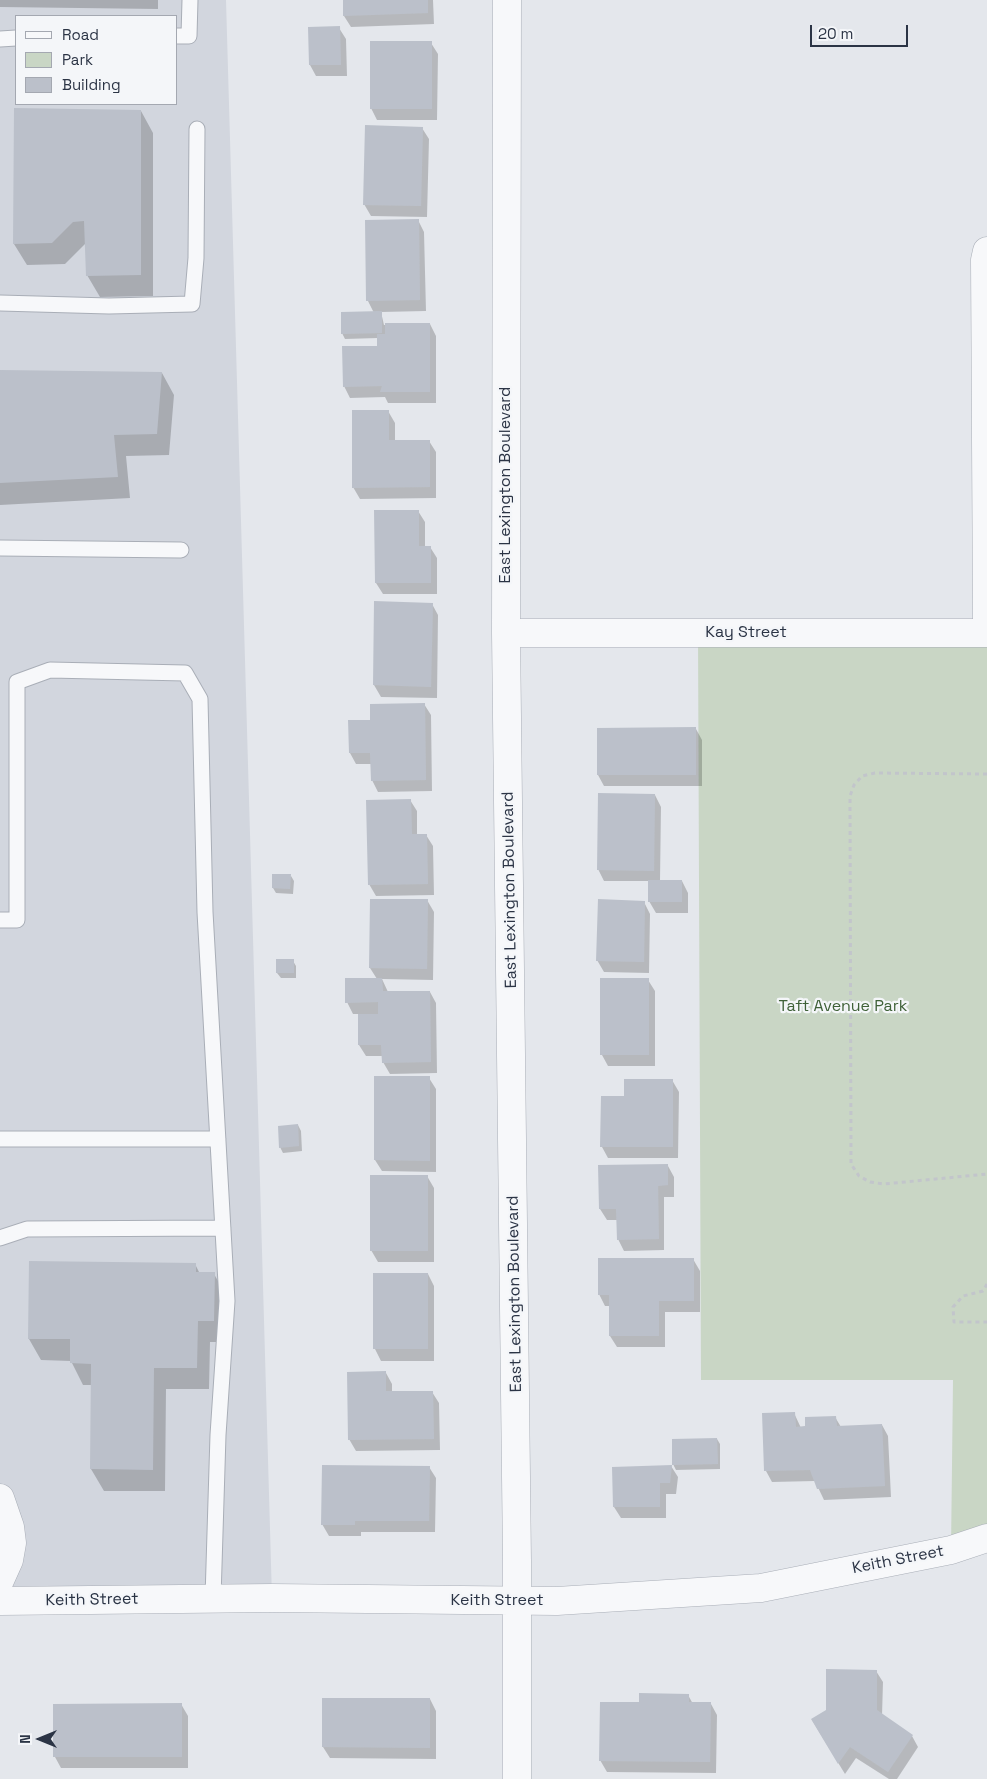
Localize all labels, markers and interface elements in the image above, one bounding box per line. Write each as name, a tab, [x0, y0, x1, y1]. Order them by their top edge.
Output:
legend	[15, 15, 178, 105]
scale bar	[812, 15, 910, 47]
text: 20 m	[818, 24, 853, 43]
text: Road	[62, 25, 99, 44]
text: Park	[62, 50, 93, 69]
text: Building	[62, 75, 121, 94]
street label: East Lexington Boulevard	[496, 387, 516, 583]
street label: Kay Street	[705, 623, 787, 643]
street label: East Lexington Boulevard	[499, 791, 521, 989]
park label: Taft Avenue Park	[779, 997, 907, 1017]
street label: East Lexington Boulevard	[504, 1195, 526, 1393]
street label: Keith Street	[851, 1542, 945, 1578]
street label: Keith Street	[45, 1590, 139, 1610]
street label: Keith Street	[450, 1591, 544, 1611]
north arrow	[15, 1714, 65, 1764]
text: N	[16, 1734, 34, 1744]

